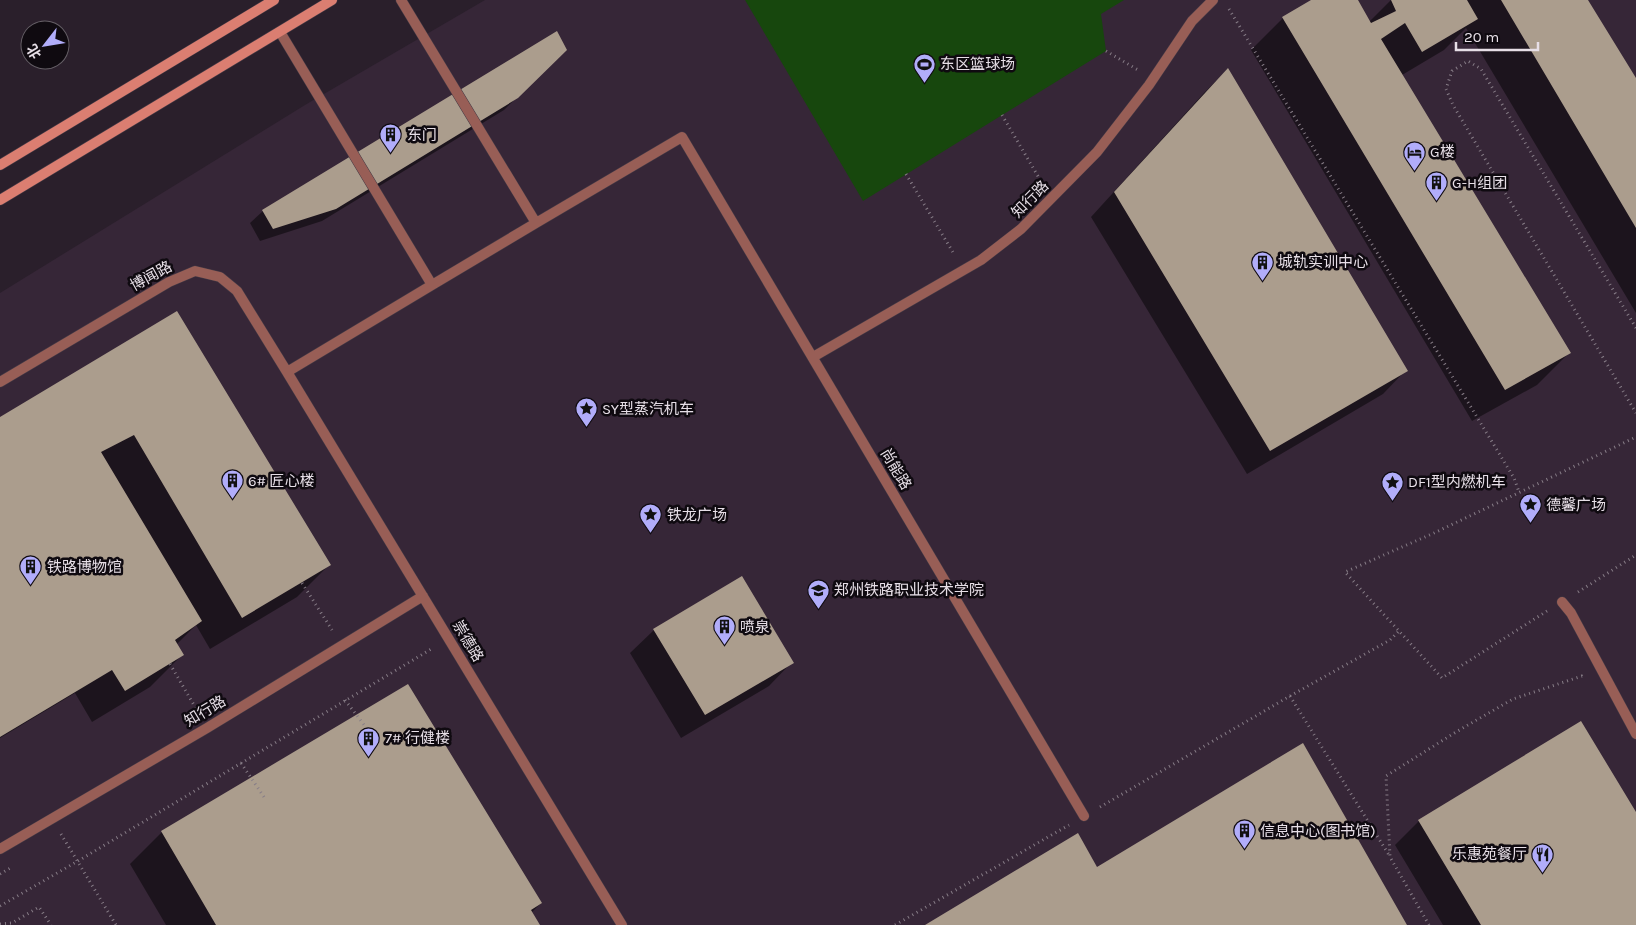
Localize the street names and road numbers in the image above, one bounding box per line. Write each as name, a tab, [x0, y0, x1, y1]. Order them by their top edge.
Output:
street label: 知行路	[1008, 177, 1052, 221]
street label: 博闻路	[127, 257, 175, 295]
street label: 尚能路	[877, 445, 915, 493]
street label: 崇德路	[449, 617, 487, 665]
street label: 知行路	[181, 692, 229, 730]

